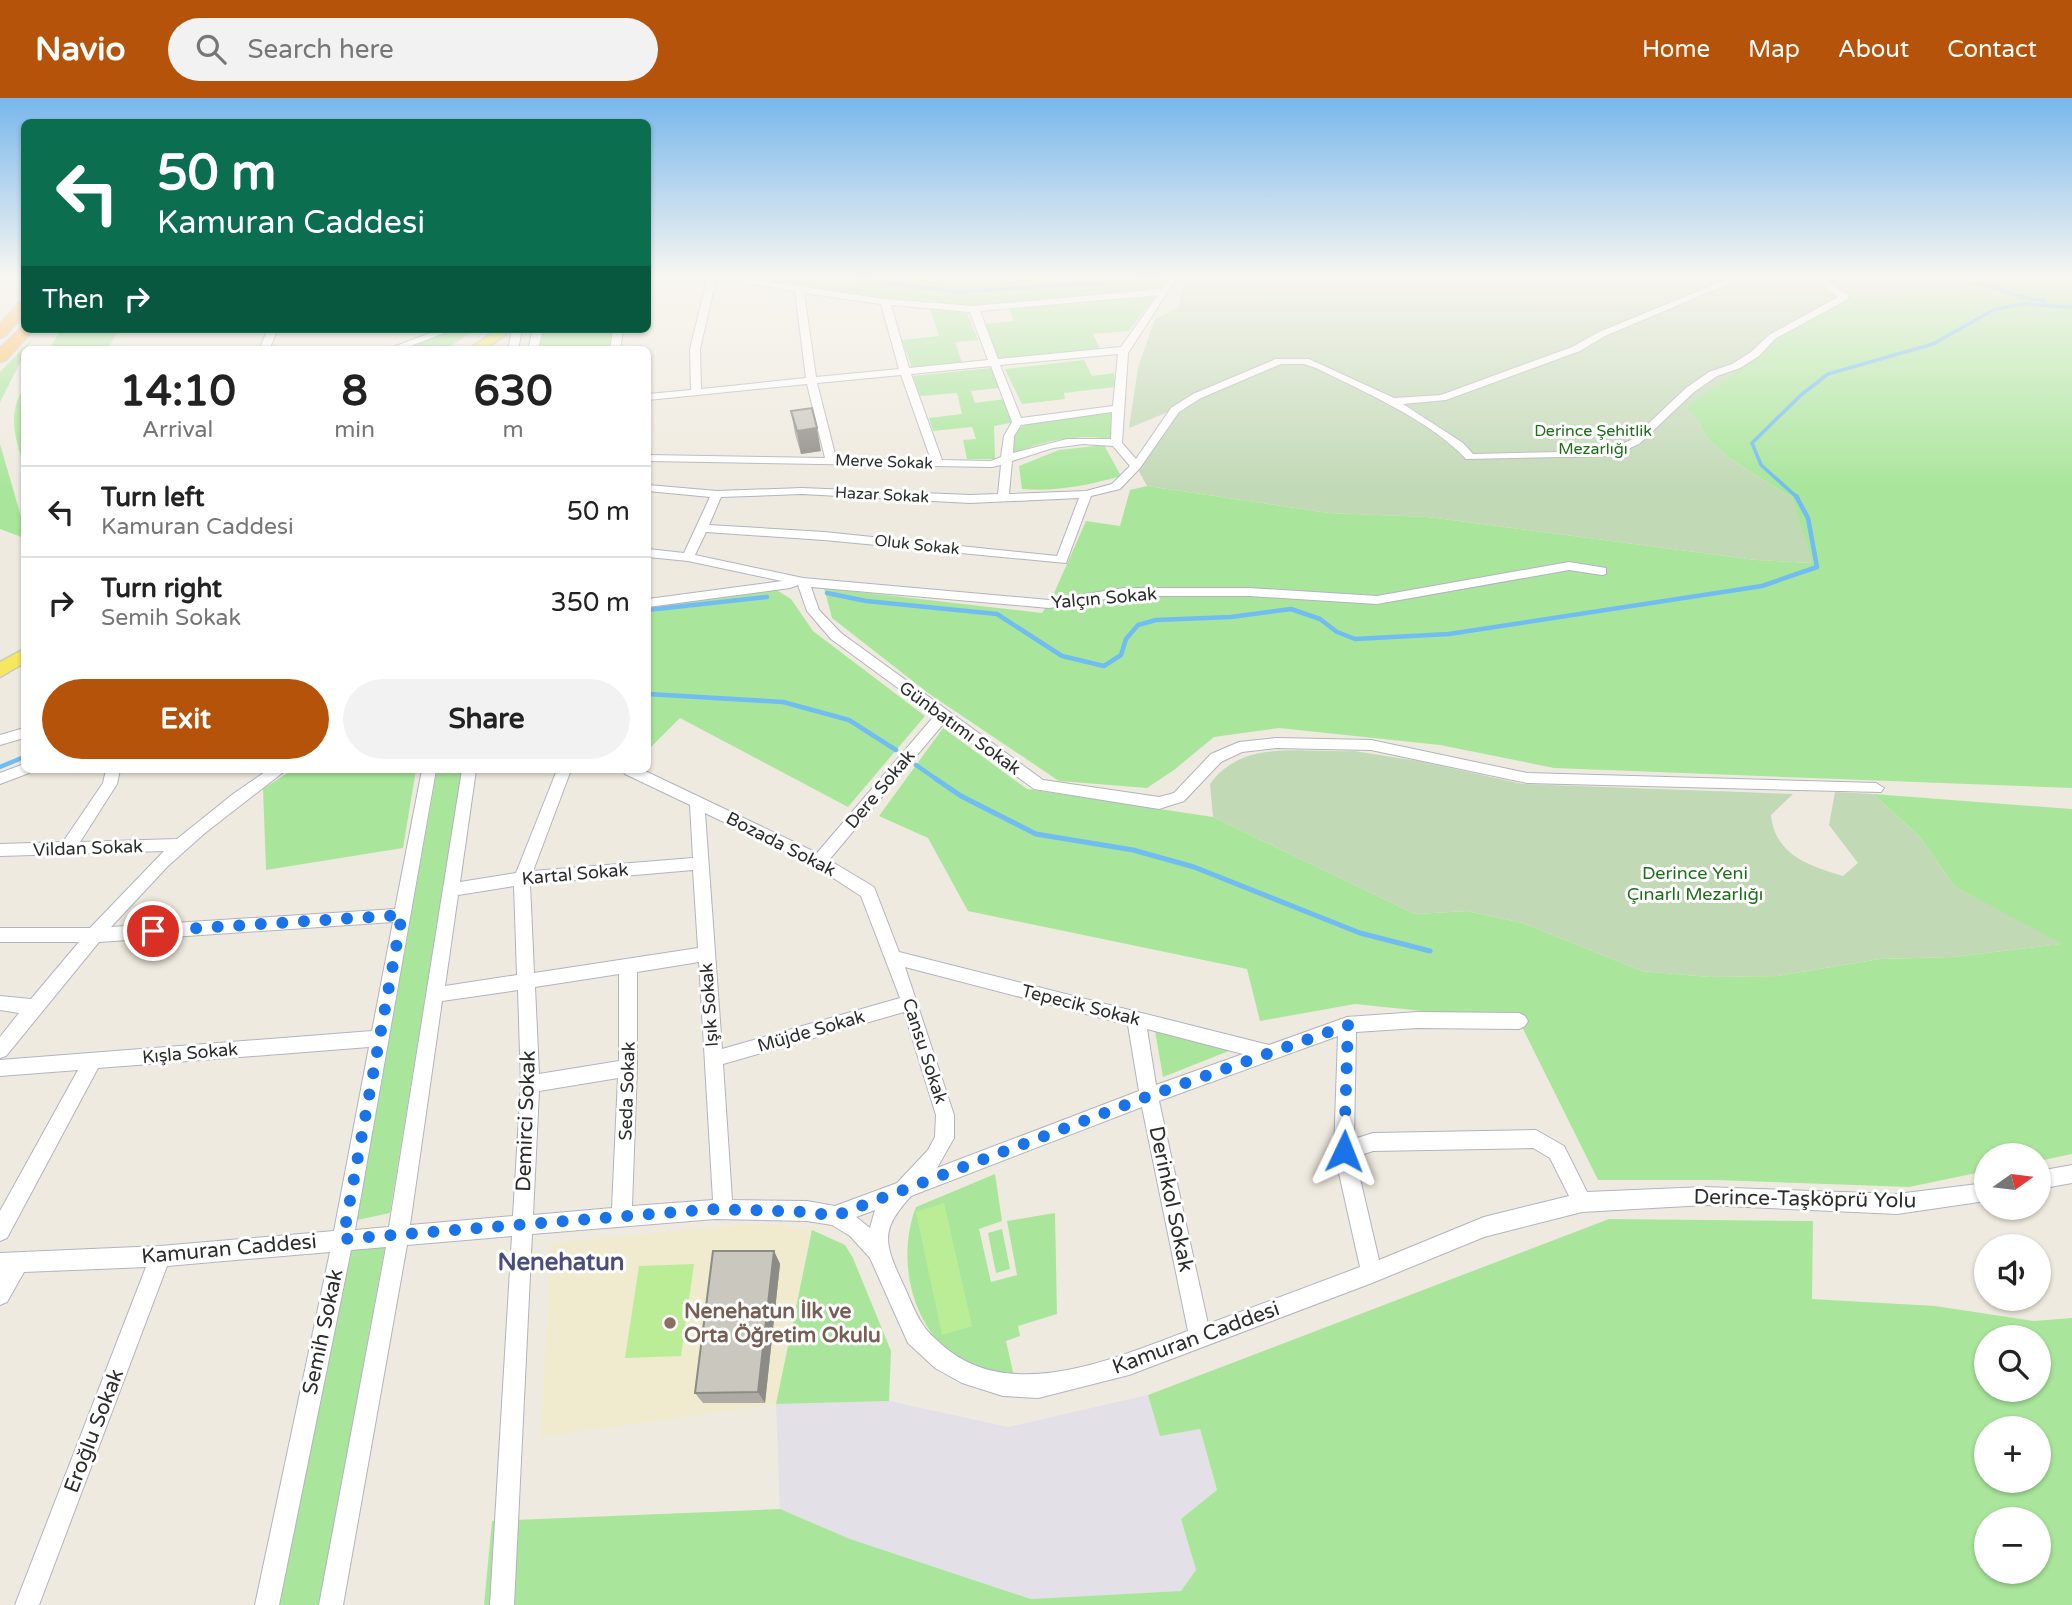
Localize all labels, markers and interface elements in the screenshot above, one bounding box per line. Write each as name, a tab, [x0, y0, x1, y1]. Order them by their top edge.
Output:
search box	[168, 18, 658, 81]
text: Navio	[35, 30, 126, 69]
icon: search	[192, 30, 230, 68]
text: Search here	[248, 34, 394, 65]
text: Home	[1642, 35, 1710, 64]
text: Map	[1748, 35, 1800, 64]
text: About	[1838, 35, 1909, 64]
text: Contact	[1947, 35, 2037, 64]
text: 50 m	[157, 144, 276, 203]
icon: left	[42, 147, 133, 238]
text: Kamuran Caddesi	[157, 204, 425, 242]
icon: right	[118, 280, 156, 318]
text: Then	[42, 284, 104, 315]
text: 14:10	[119, 366, 236, 417]
text: 8	[341, 366, 368, 417]
text: 630	[473, 366, 553, 417]
text: Arrival	[142, 416, 213, 444]
text: min	[334, 416, 375, 444]
text: m	[502, 416, 524, 444]
park label: Derince Şehitlik Mezarlığı	[1534, 421, 1652, 459]
street label: Merve Sokak	[835, 450, 934, 474]
text: Turn left	[101, 482, 204, 513]
street label: Hazar Sokak	[834, 483, 930, 507]
icon: left	[42, 493, 80, 531]
text: 50 m	[567, 496, 630, 527]
text: Kamuran Caddesi	[101, 513, 294, 541]
street label: Oluk Sokak	[874, 531, 961, 559]
text: Turn right	[101, 573, 222, 604]
street label: Yalçın Sokak	[1050, 582, 1158, 614]
icon: right	[42, 584, 80, 622]
text: 350 m	[550, 587, 630, 618]
text: Semih Sokak	[101, 604, 241, 632]
street label: Günbatımı Sokak	[895, 676, 1025, 780]
button: Exit	[42, 679, 329, 759]
button: Share	[343, 679, 630, 759]
street label: Dere Sokak	[841, 745, 920, 833]
street label: Bozada Sokak	[722, 807, 840, 881]
street label: Vildan Sokak	[33, 835, 144, 861]
street label: Kartal Sokak	[521, 858, 629, 890]
park label: Derince Yeni Çınarlı Mezarlığı	[1627, 862, 1763, 905]
pin	[123, 901, 183, 961]
icon: arrive	[134, 912, 172, 950]
street label: Işık Sokak	[695, 962, 723, 1048]
street label: Tepecik Sokak	[1019, 980, 1143, 1030]
street label: Cansu Sokak	[898, 996, 952, 1107]
street label: Müjde Sokak	[755, 1005, 867, 1057]
street label: Kışla Sokak	[141, 1038, 239, 1068]
street label: Seda Sokak	[614, 1041, 640, 1141]
street label: Demirci Sokak	[511, 1050, 541, 1192]
position arrow	[1307, 1114, 1381, 1188]
street label: Derinkol Sokak	[1143, 1124, 1199, 1274]
north arrow	[1974, 1143, 2051, 1220]
map controls	[1974, 1143, 2051, 1584]
street label: Derince-Taşköprü Yolu	[1693, 1185, 1917, 1213]
street label: Kamuran Caddesi	[140, 1229, 318, 1269]
button: sound	[1974, 1234, 2051, 1311]
district label: Nenehatun	[498, 1248, 624, 1277]
street label: Semih Sokak	[297, 1267, 349, 1397]
street label: Kamuran Caddesi	[1109, 1296, 1283, 1380]
place label: Nenehatun İlk ve Orta Öğretim Okulu	[684, 1299, 881, 1348]
marker: Nenehatun İlk ve Orta Öğretim Okulu	[662, 1315, 678, 1331]
button: search	[1974, 1325, 2051, 1402]
street label: Eroğlu Sokak	[59, 1366, 129, 1496]
button: +	[1974, 1416, 2051, 1493]
button: −	[1974, 1507, 2051, 1584]

